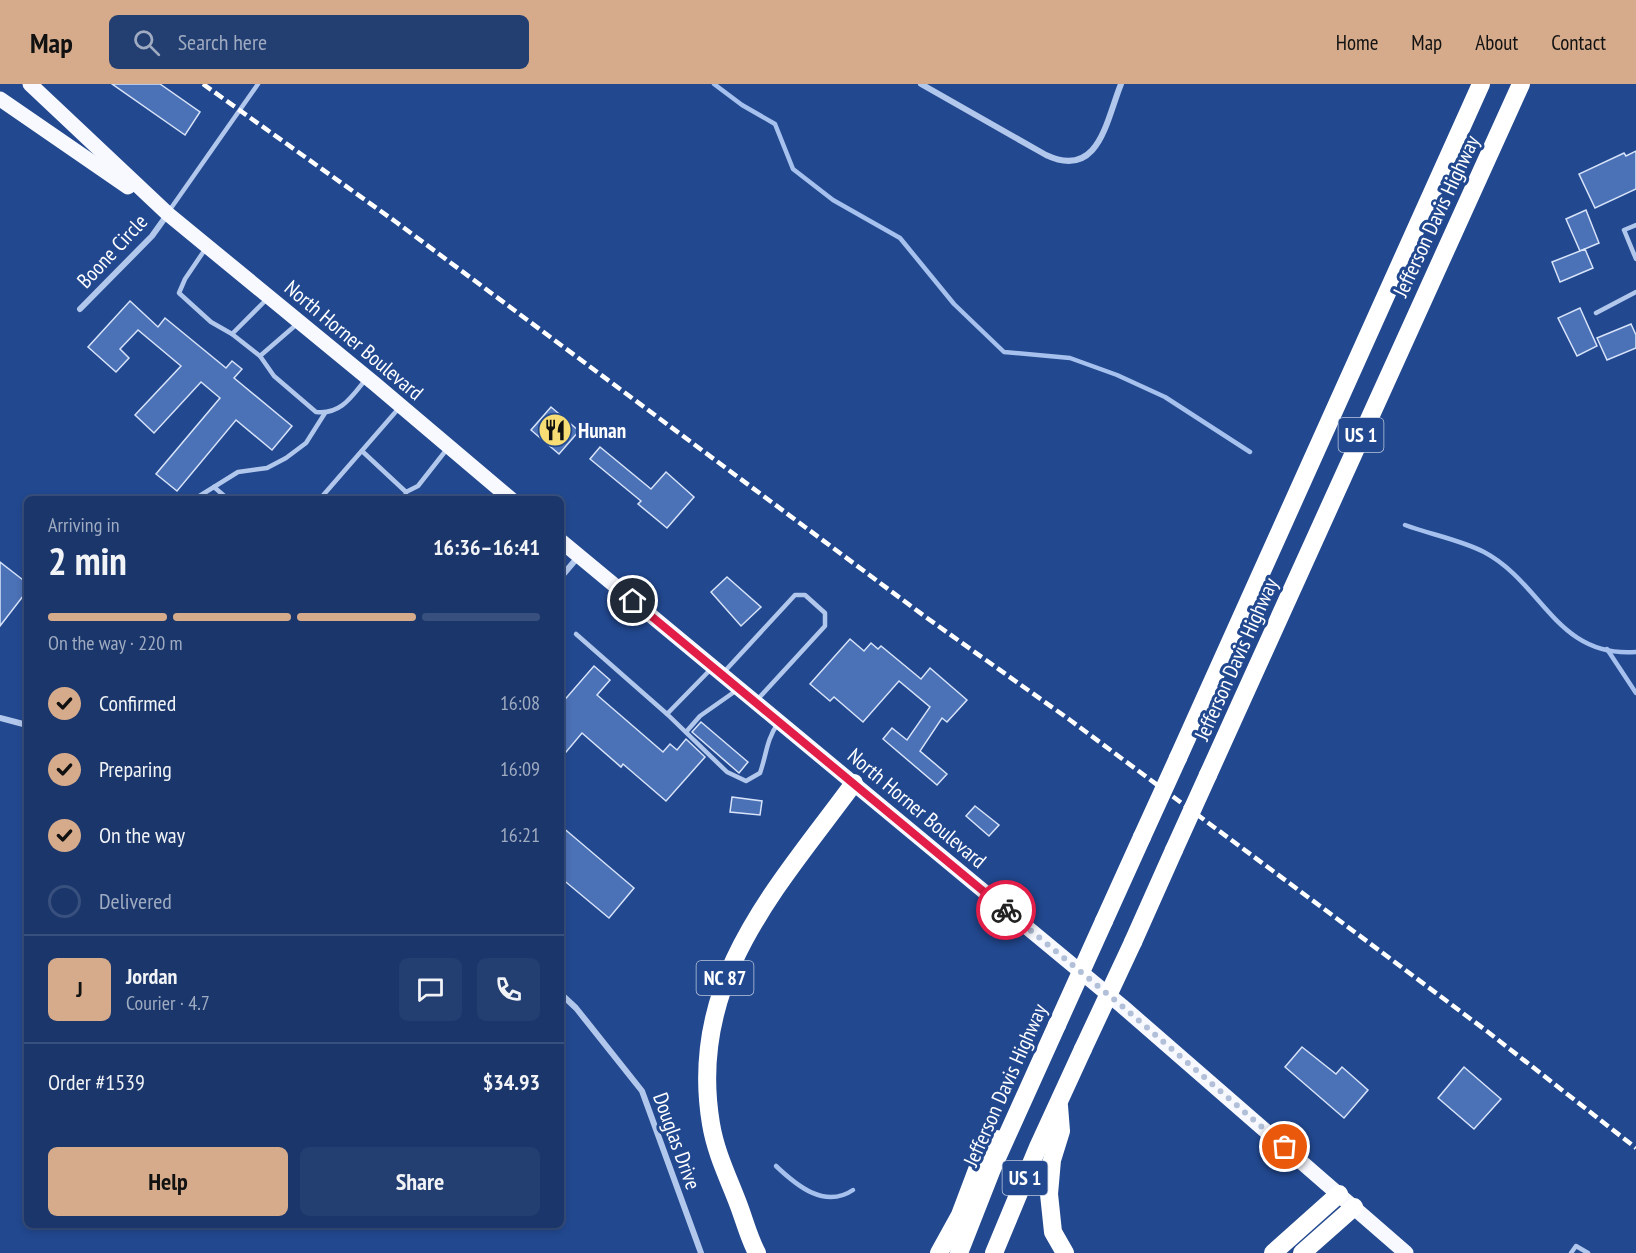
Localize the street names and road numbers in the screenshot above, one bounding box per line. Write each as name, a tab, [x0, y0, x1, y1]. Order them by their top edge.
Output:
street label: Jefferson Davis Highway	[1386, 131, 1485, 302]
street label: Boone Circle	[71, 208, 153, 294]
street label: North Horner Boulevard	[279, 274, 429, 406]
road number: US 1	[1338, 418, 1384, 452]
street label: Jefferson Davis Highway	[1188, 573, 1284, 745]
street label: North Horner Boulevard	[842, 742, 992, 874]
road number: NC 87	[696, 961, 754, 995]
street label: Jefferson Davis Highway	[957, 999, 1053, 1171]
street label: Douglas Drive	[647, 1089, 707, 1193]
road number: US 1	[1002, 1161, 1048, 1195]

